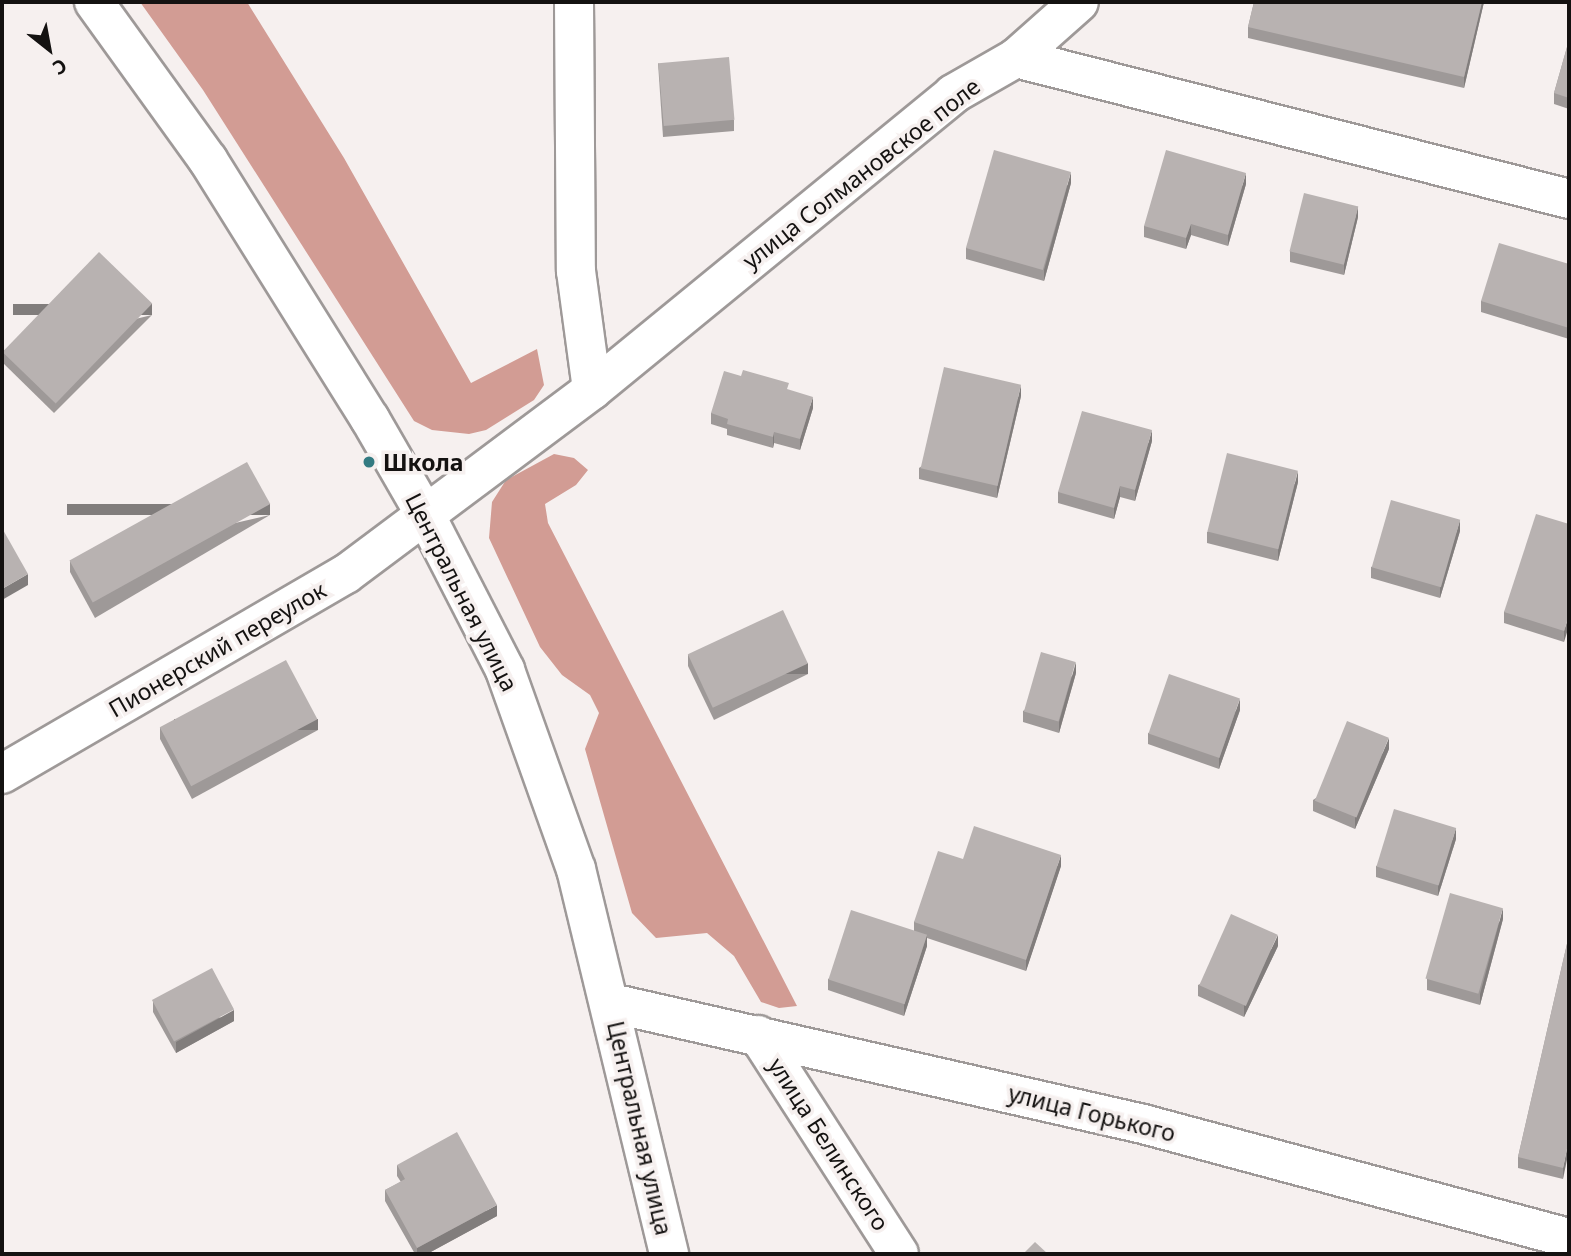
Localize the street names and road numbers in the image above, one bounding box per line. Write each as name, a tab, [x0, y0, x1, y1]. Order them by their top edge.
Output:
street label: улица Солмановское поле	[737, 72, 985, 274]
street label: Центральная улица	[400, 488, 524, 696]
street label: Пионерский переулок	[103, 576, 331, 722]
street label: Центральная улица	[602, 1018, 678, 1238]
street label: улица Белинского	[763, 1053, 895, 1235]
street label: улица Горького	[1006, 1079, 1178, 1147]

